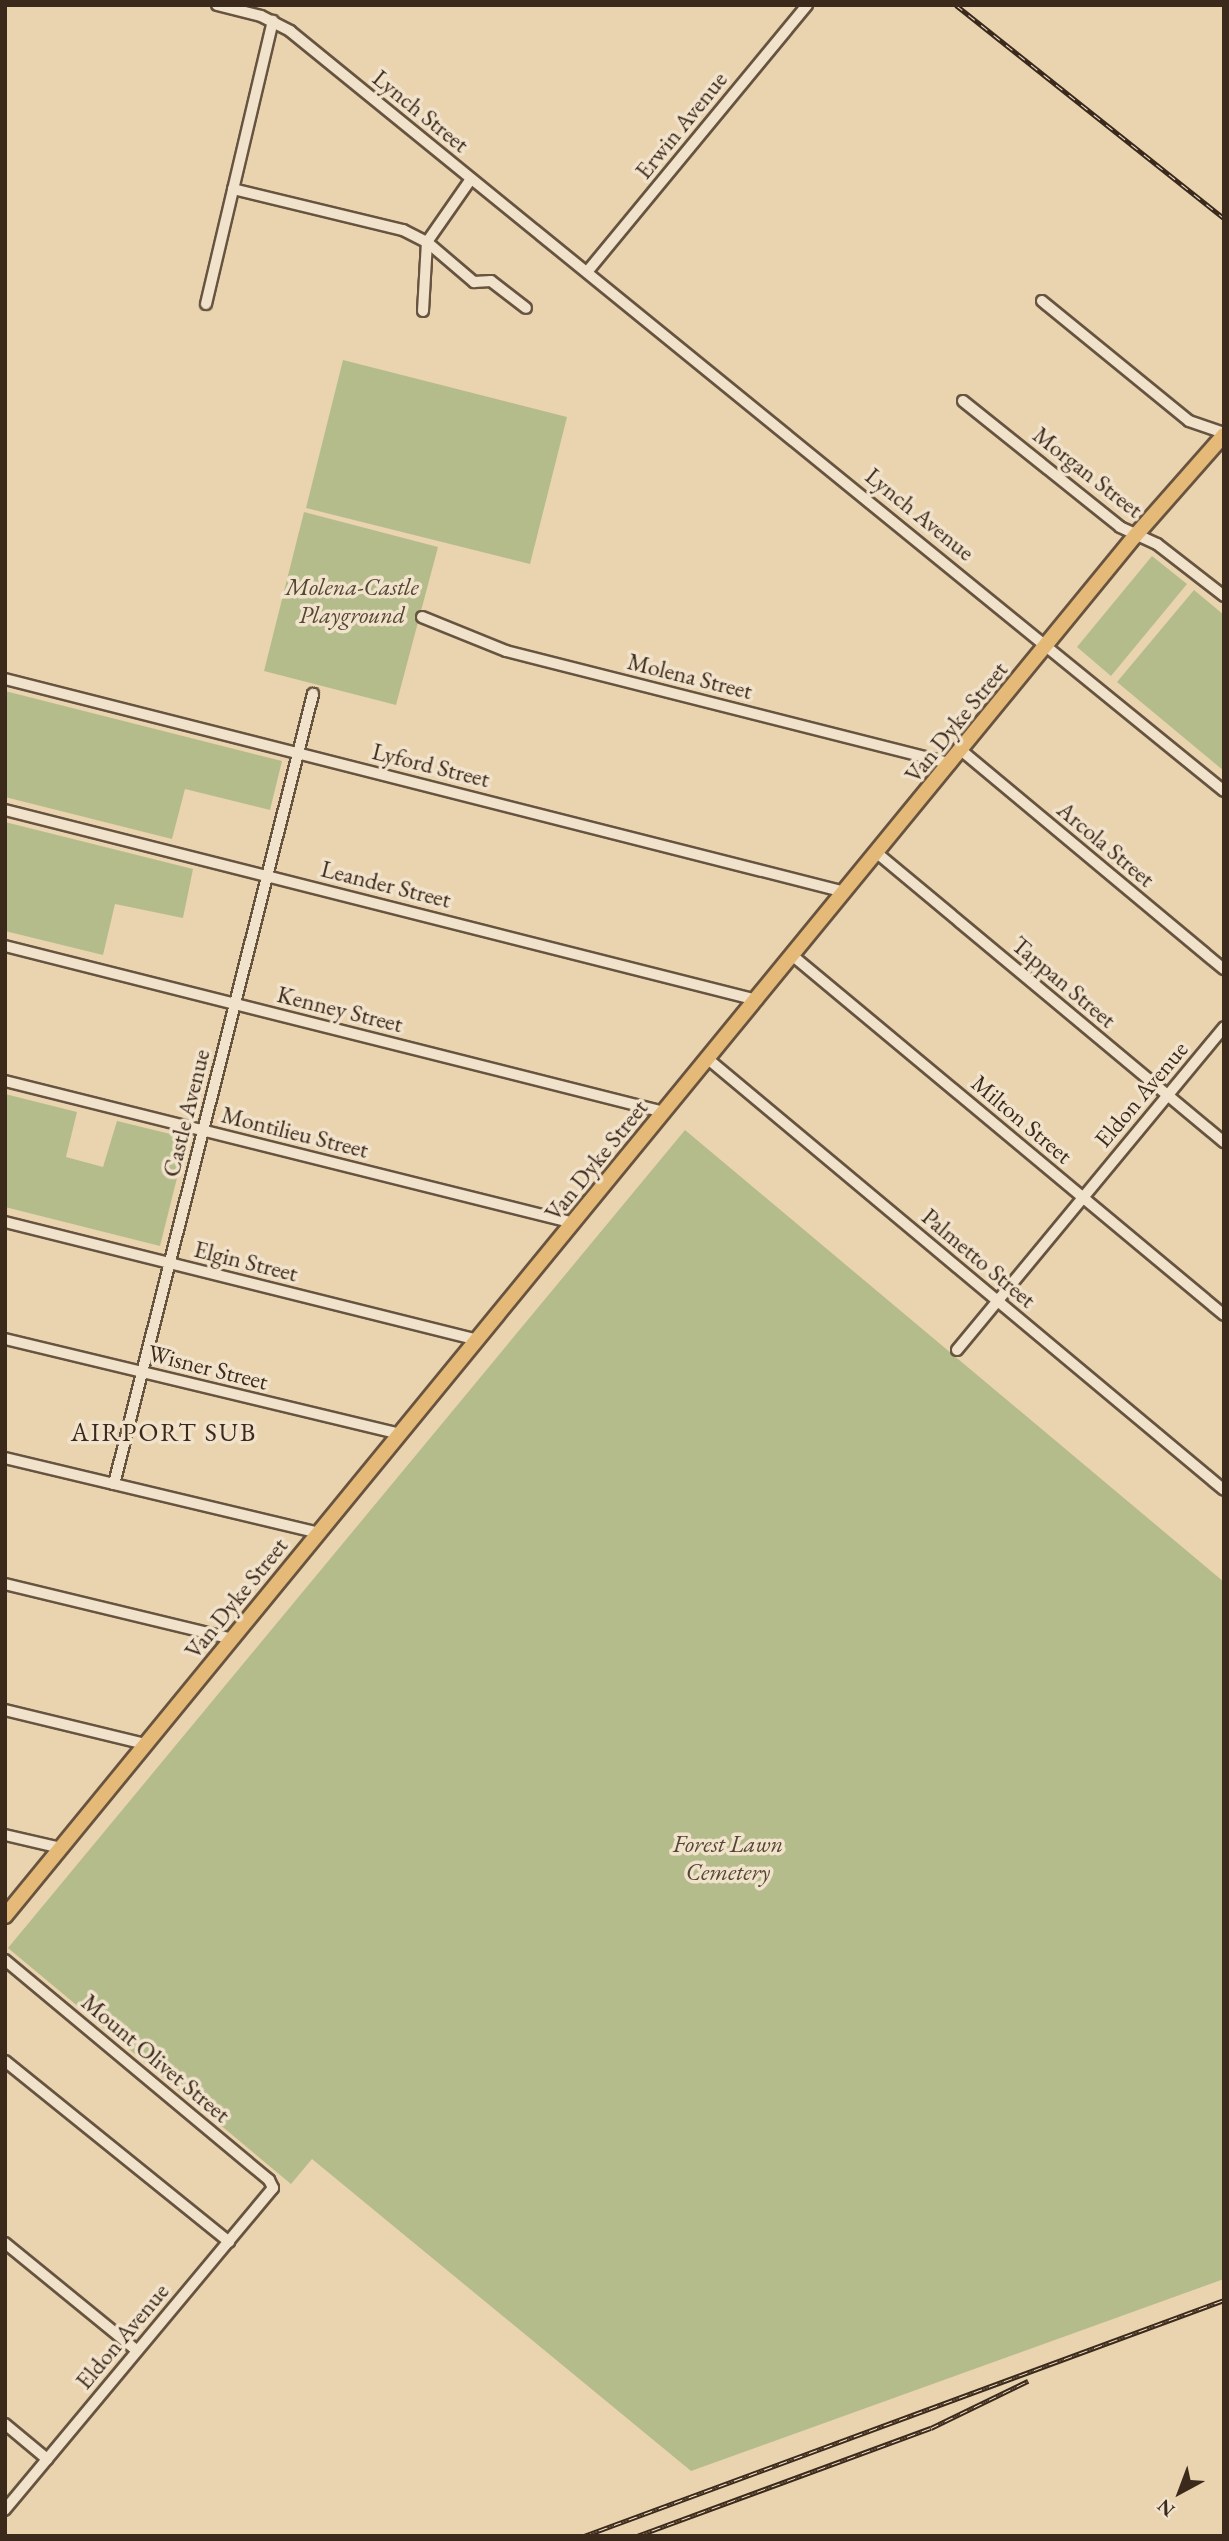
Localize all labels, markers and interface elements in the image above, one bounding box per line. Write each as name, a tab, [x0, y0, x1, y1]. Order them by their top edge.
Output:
street label: Lynch Street	[367, 63, 475, 159]
street label: Erwin Avenue	[629, 65, 733, 185]
street label: Morgan Street	[1027, 420, 1149, 524]
street label: Lynch Avenue	[860, 461, 980, 567]
park label: Molena-Castle Playground	[285, 573, 419, 629]
street label: Molena Street	[625, 647, 755, 705]
street label: Van Dyke Street	[898, 656, 1014, 788]
street label: Lyford Street	[369, 737, 493, 793]
street label: Arcola Street	[1051, 795, 1161, 893]
street label: Leander Street	[318, 854, 454, 914]
street label: Tappan Street	[1006, 930, 1122, 1034]
street label: Kenney Street	[274, 979, 406, 1039]
street label: Eldon Avenue	[1088, 1035, 1194, 1153]
street label: Castle Avenue	[156, 1046, 216, 1180]
street label: Milton Street	[966, 1068, 1078, 1170]
street label: Van Dyke Street	[538, 1094, 654, 1226]
street label: Montilieu Street	[219, 1100, 371, 1164]
street label: Palmetto Street	[916, 1202, 1042, 1314]
street label: Elgin Street	[191, 1234, 301, 1288]
street label: Wisner Street	[145, 1338, 271, 1396]
district label: AIRPORT SUB	[72, 1417, 256, 1449]
street label: Van Dyke Street	[178, 1532, 294, 1664]
park label: Forest Lawn Cemetery	[673, 1830, 783, 1886]
street label: Mount Olivet Street	[76, 1988, 236, 2128]
street label: Eldon Avenue	[69, 2277, 175, 2395]
north arrow	[1145, 2457, 1215, 2527]
text: N	[1152, 2494, 1180, 2523]

